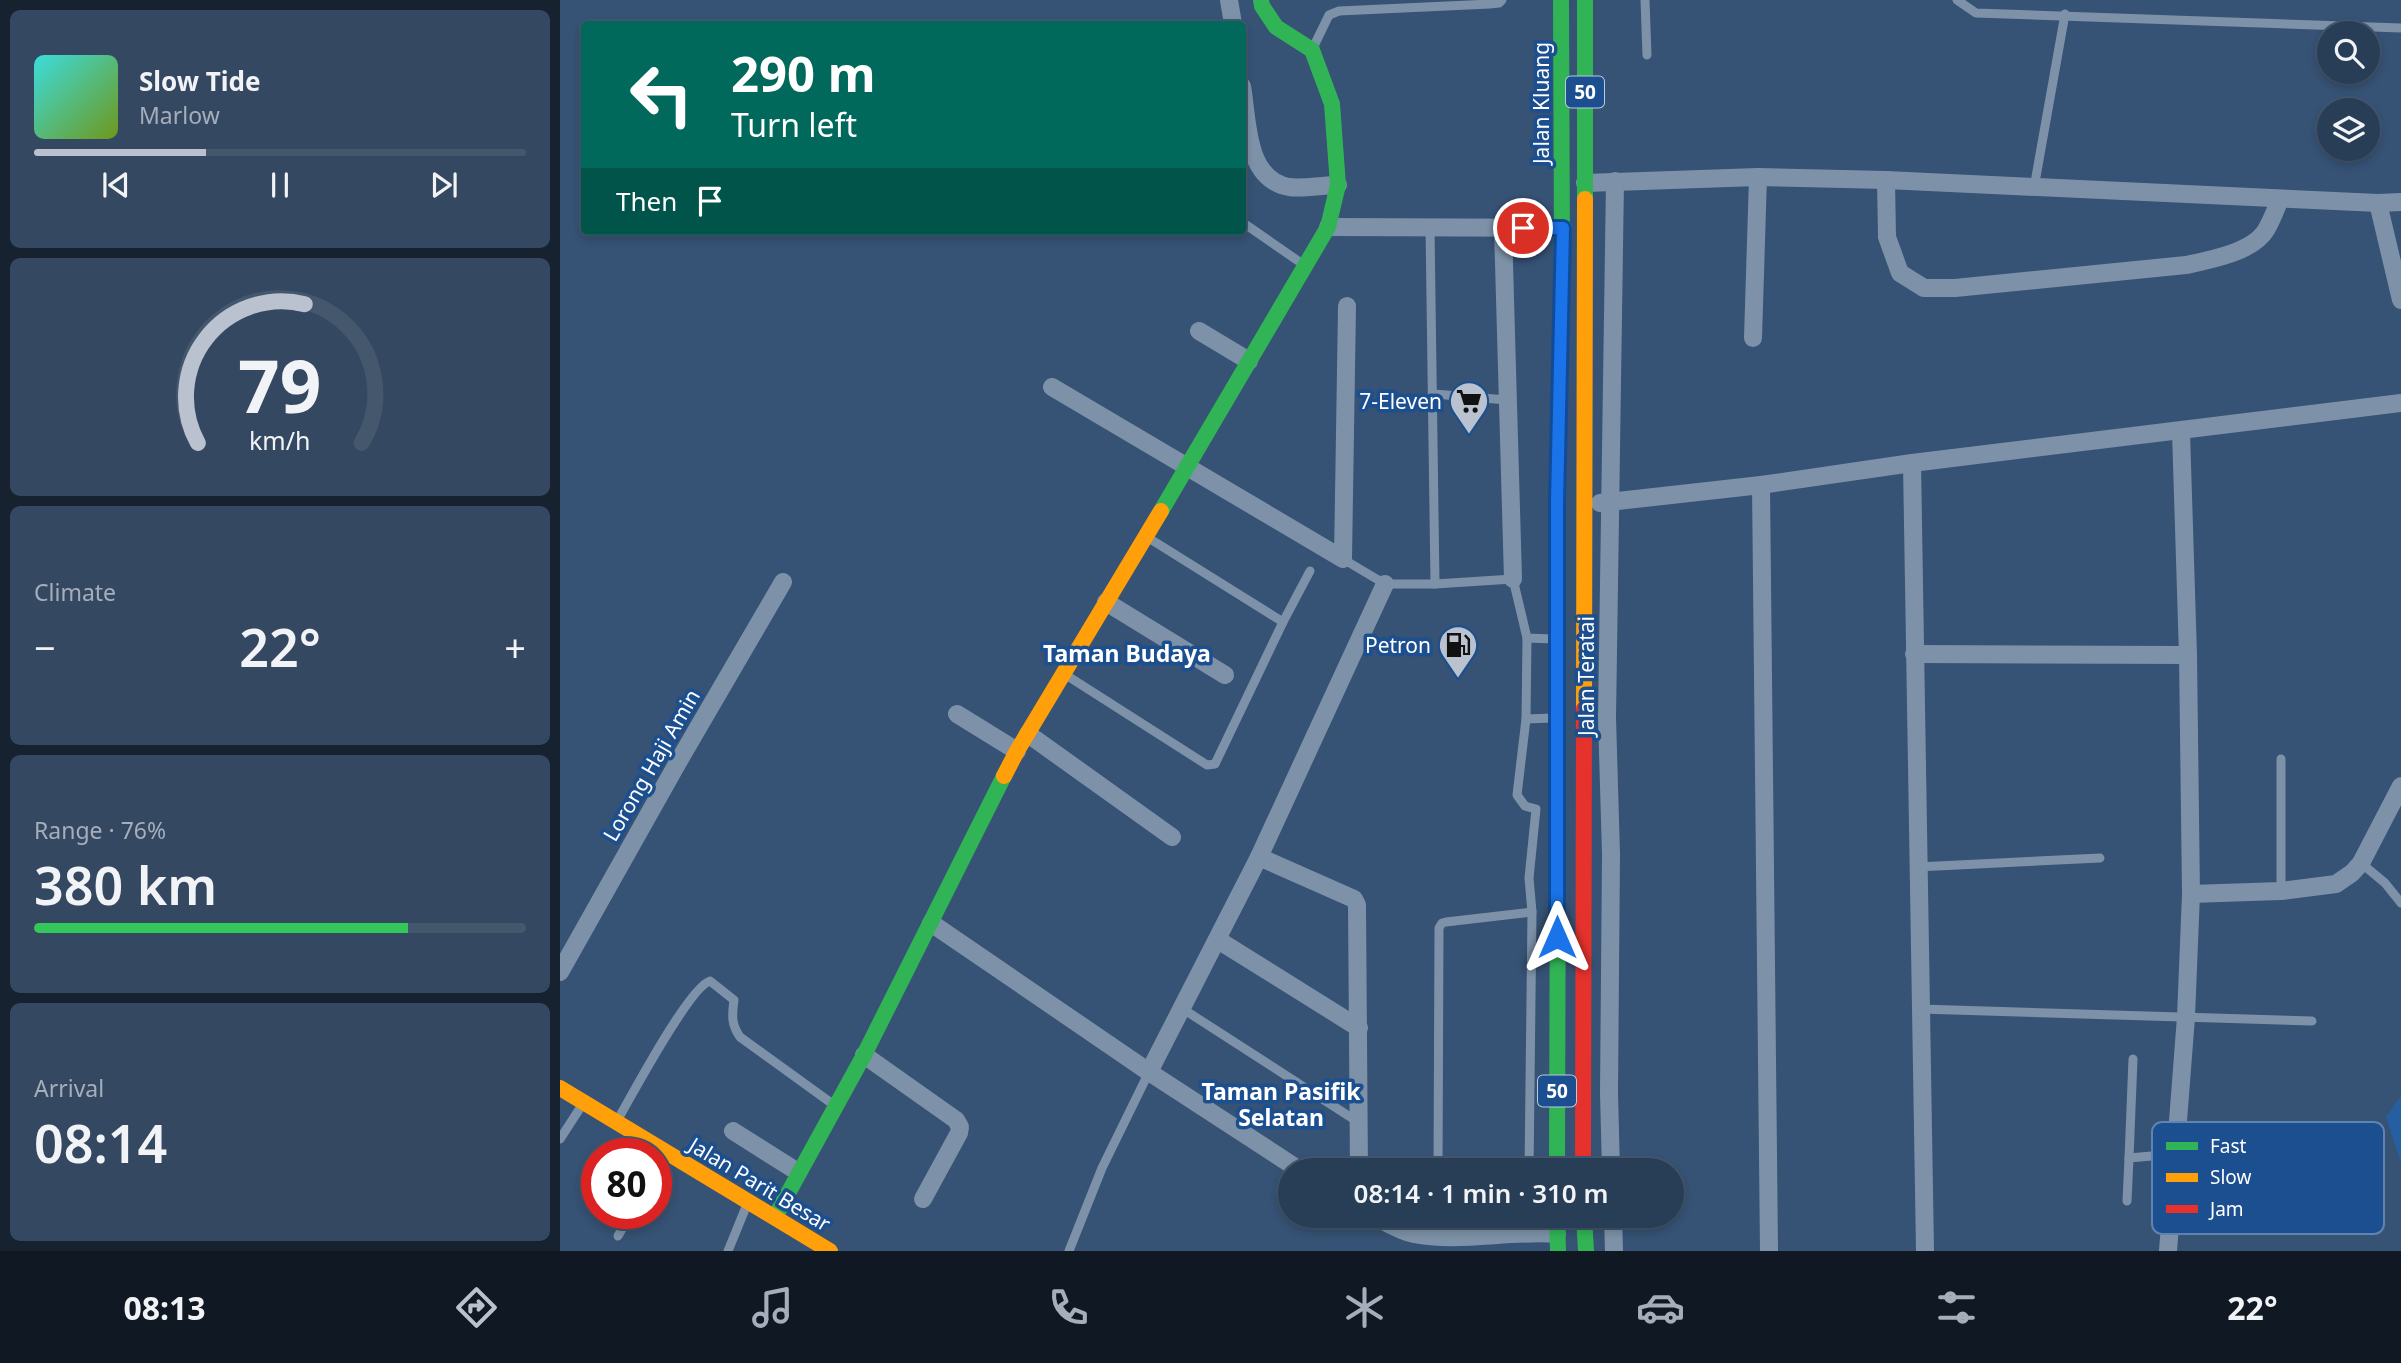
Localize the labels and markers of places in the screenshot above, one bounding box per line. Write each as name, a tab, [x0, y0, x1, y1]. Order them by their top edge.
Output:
pin	[1493, 198, 1553, 258]
supermarket icon: 7-Eleven	[1448, 380, 1490, 435]
place label: 7-Eleven	[1359, 387, 1442, 415]
fuel station icon: Petron	[1437, 624, 1479, 679]
place label: Petron	[1365, 631, 1431, 659]

